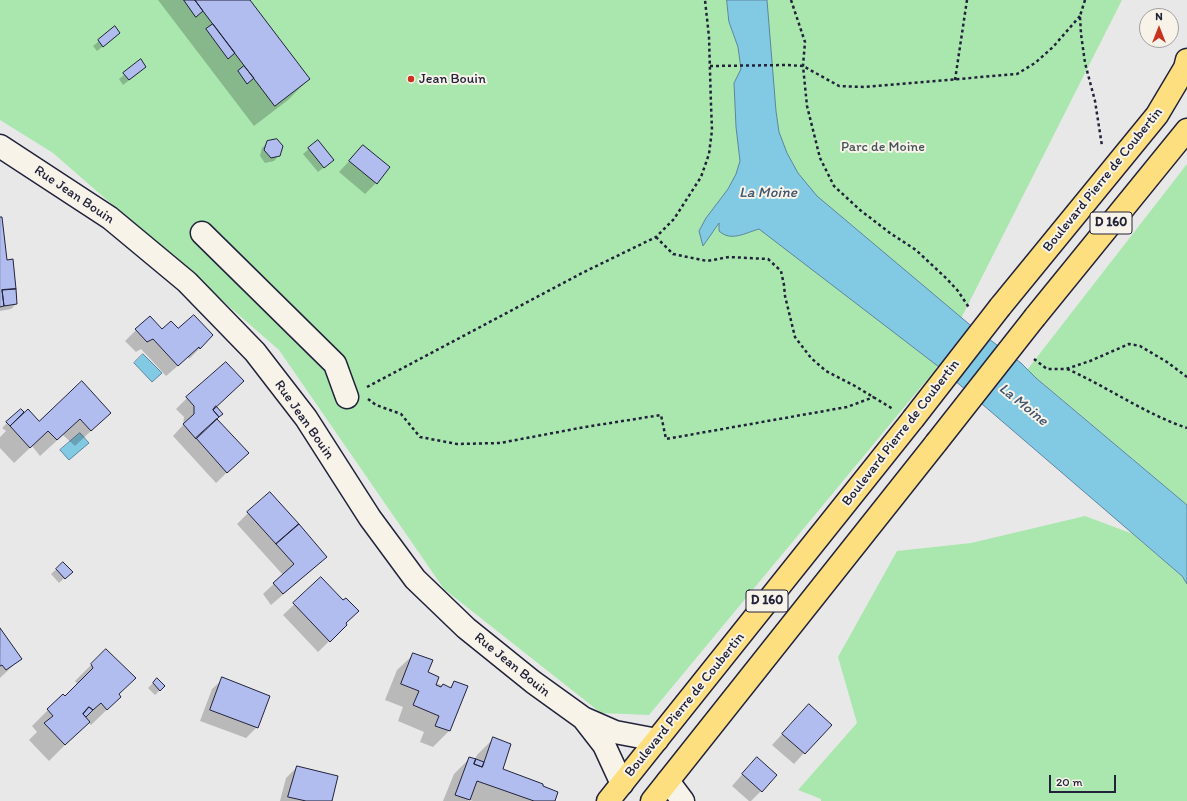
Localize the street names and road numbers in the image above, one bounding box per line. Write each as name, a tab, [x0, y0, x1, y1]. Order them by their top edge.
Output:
street label: Boulevard Pierre de Coubertin	[1039, 104, 1167, 256]
street label: Rue Jean Bouin	[31, 162, 117, 228]
road number: D 160	[1090, 212, 1132, 234]
street label: Boulevard Pierre de Coubertin	[839, 356, 963, 510]
street label: Rue Jean Bouin	[271, 377, 337, 463]
road number: D 160	[746, 590, 788, 612]
street label: Rue Jean Bouin	[471, 629, 553, 701]
street label: Boulevard Pierre de Coubertin	[621, 629, 749, 781]

